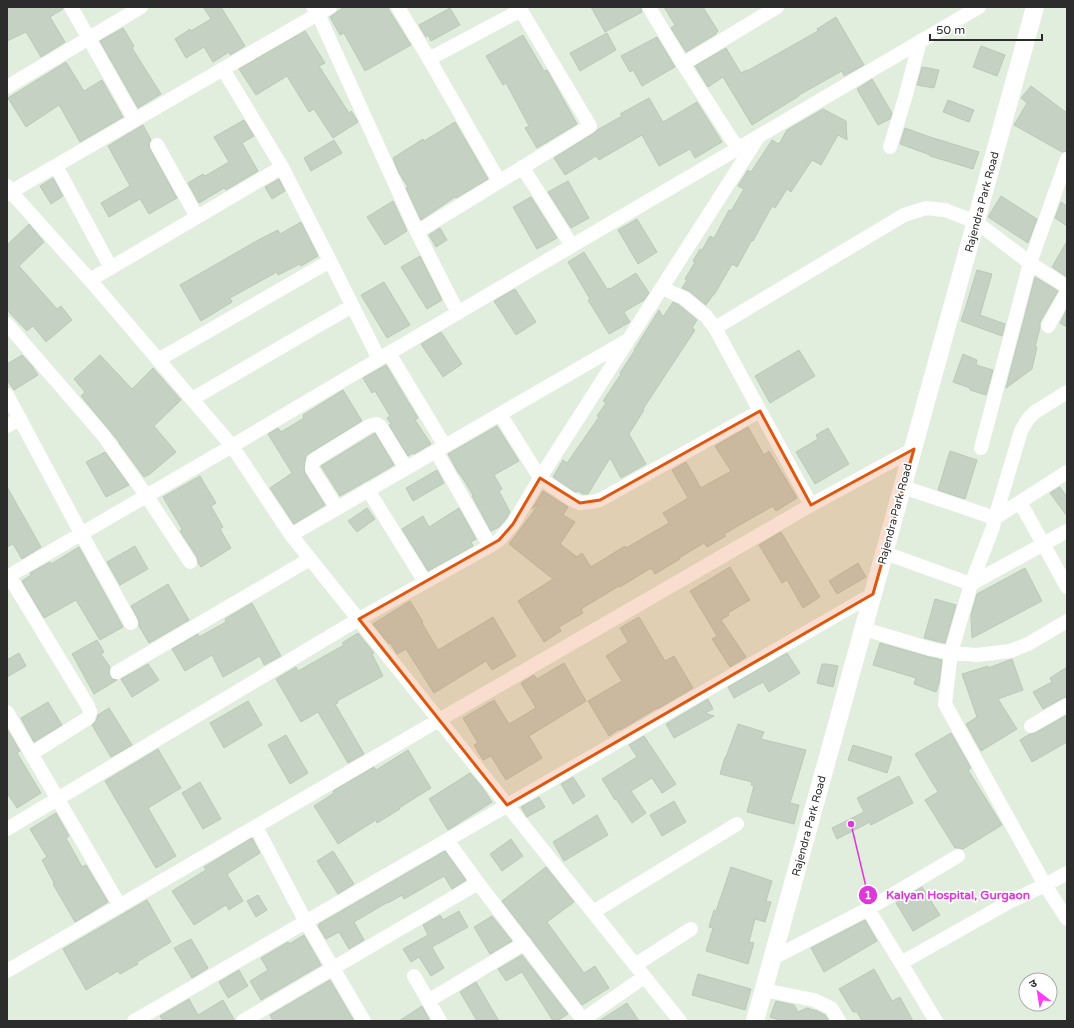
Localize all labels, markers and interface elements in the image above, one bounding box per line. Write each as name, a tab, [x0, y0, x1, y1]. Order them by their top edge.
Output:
scale bar	[930, 16, 1042, 42]
text: 50 m	[936, 23, 965, 37]
street label: Rajendra Park Road	[962, 150, 1002, 254]
street label: Rajendra Park Road	[875, 462, 915, 566]
street label: Rajendra Park Road	[789, 774, 829, 878]
callout: Kalyan Hospital, Gurgaon	[858, 883, 1038, 907]
text: 1	[864, 888, 872, 902]
text: Kalyan Hospital, Gurgaon	[886, 888, 1030, 903]
north arrow	[1018, 972, 1058, 1012]
text: उ	[1027, 976, 1040, 991]

